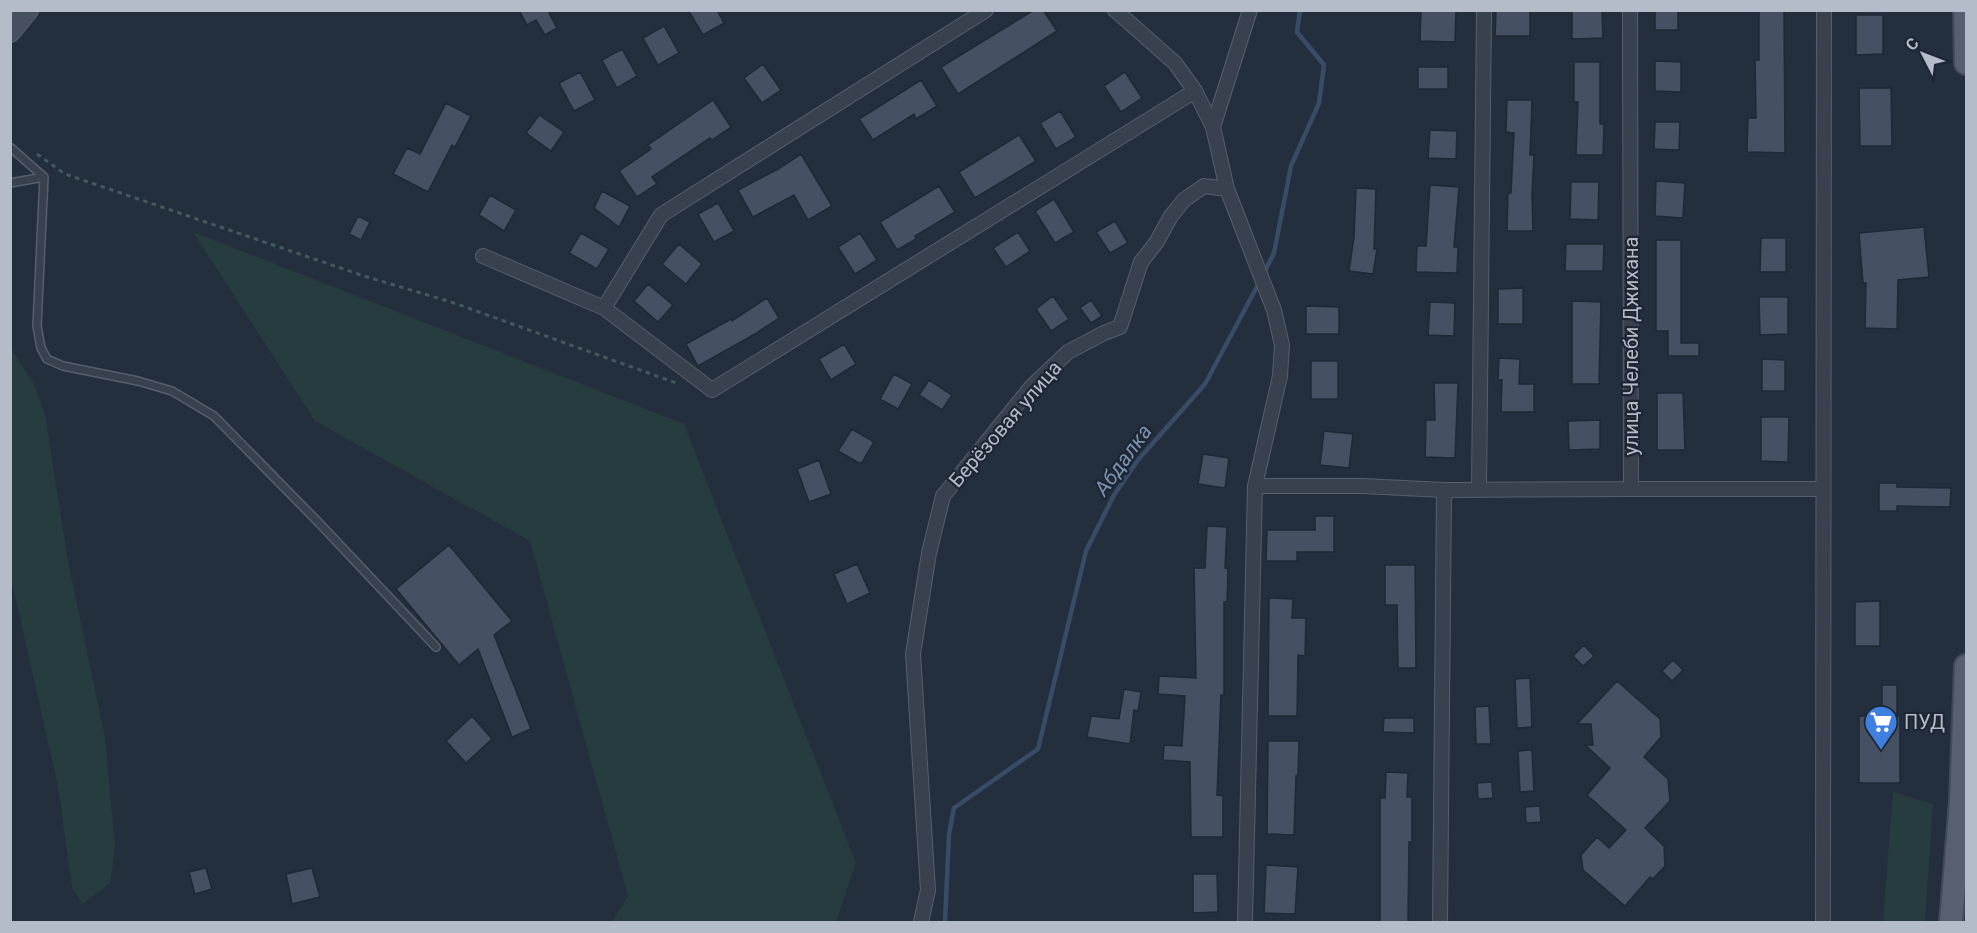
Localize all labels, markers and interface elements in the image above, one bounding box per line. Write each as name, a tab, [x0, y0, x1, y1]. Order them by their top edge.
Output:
north arrow	[1893, 24, 1953, 84]
text: С	[1902, 34, 1923, 55]
street label: улица Челеби Джихана	[1619, 237, 1643, 455]
street label: Берёзовая улица	[944, 356, 1066, 492]
water label: Абдалка	[1089, 420, 1157, 501]
supermarket icon: ПУД	[1863, 704, 1899, 751]
place label: ПУД	[1904, 710, 1945, 734]

